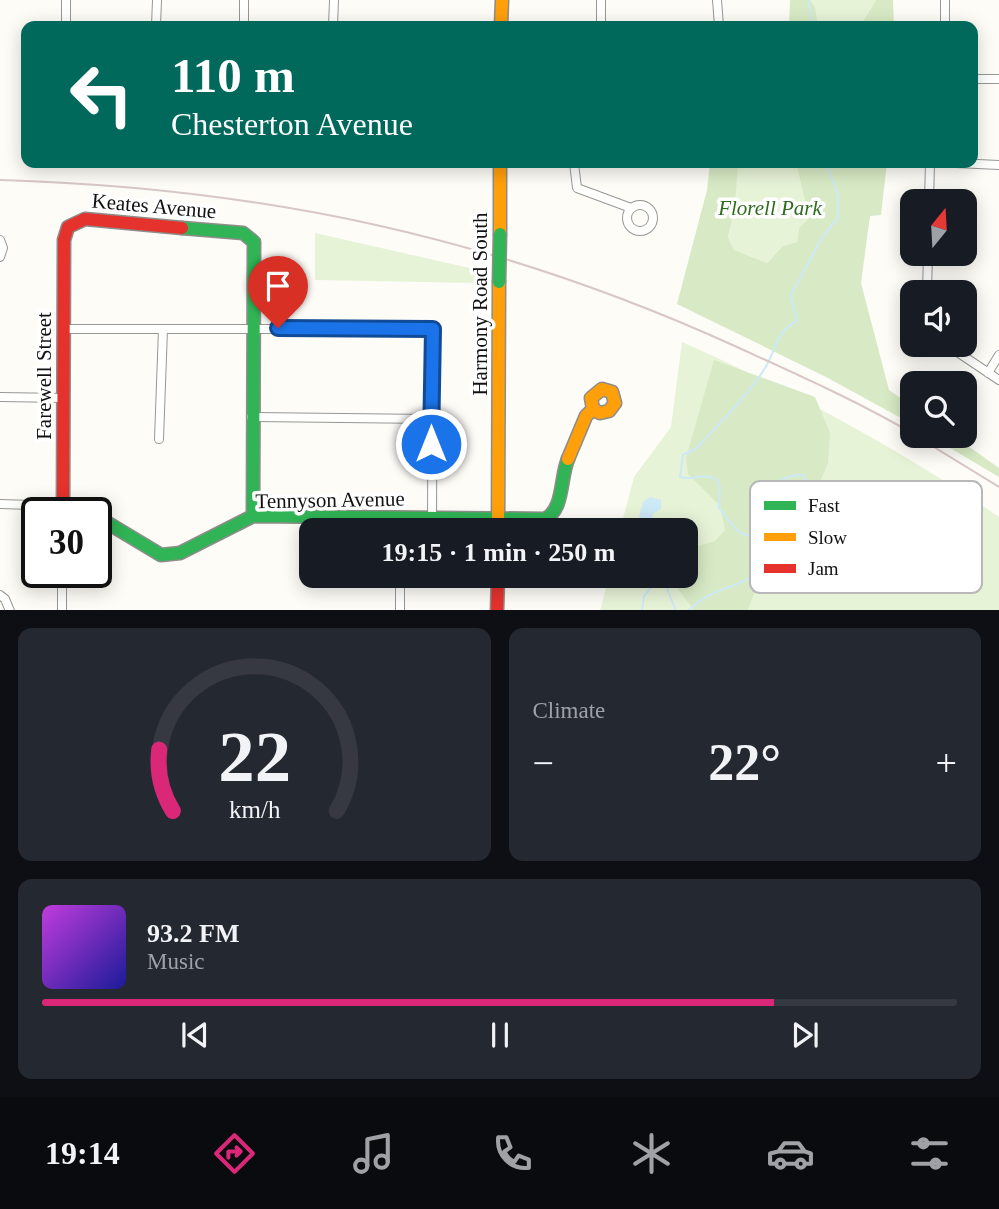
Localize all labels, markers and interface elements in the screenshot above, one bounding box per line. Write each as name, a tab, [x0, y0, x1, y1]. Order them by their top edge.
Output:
text: 110 m	[171, 48, 295, 103]
icon: left	[56, 49, 147, 140]
text: Chesterton Avenue	[171, 106, 413, 142]
street label: Keates Avenue	[91, 189, 217, 223]
north arrow	[900, 189, 976, 266]
map controls	[900, 189, 977, 448]
park label: Florell Park	[717, 196, 822, 220]
street label: Harmony Road South	[468, 212, 492, 396]
pin	[248, 256, 308, 328]
icon: arrive	[259, 267, 297, 305]
button: sound	[900, 280, 977, 357]
street label: Farewell Street	[32, 312, 56, 440]
button: search	[900, 371, 977, 448]
position arrow	[394, 407, 468, 481]
legend	[750, 481, 982, 593]
street label: Tennyson Avenue	[255, 487, 405, 513]
text: Fast	[808, 495, 840, 516]
speed limit sign: 30	[21, 497, 112, 588]
text: Slow	[808, 527, 847, 548]
text: 19:15 · 1 min · 250 m	[382, 538, 616, 567]
text: Jam	[808, 558, 839, 579]
text: Climate	[533, 698, 605, 723]
text: 22	[218, 716, 291, 797]
text: 22°	[708, 734, 781, 791]
text: −	[533, 742, 554, 784]
text: +	[936, 742, 957, 784]
text: km/h	[229, 795, 280, 822]
text: 93.2 FM	[147, 919, 239, 948]
text: Music	[147, 949, 205, 974]
icon: previous	[176, 1016, 214, 1054]
icon: pause	[481, 1016, 519, 1054]
icon: next	[786, 1016, 824, 1054]
icon: directions	[210, 1129, 259, 1178]
icon: music	[349, 1129, 398, 1178]
icon: phone	[488, 1129, 537, 1178]
icon: climate	[627, 1129, 676, 1178]
icon: car	[766, 1129, 815, 1178]
icon: filters	[905, 1129, 954, 1178]
text: 19:14	[45, 1135, 120, 1171]

